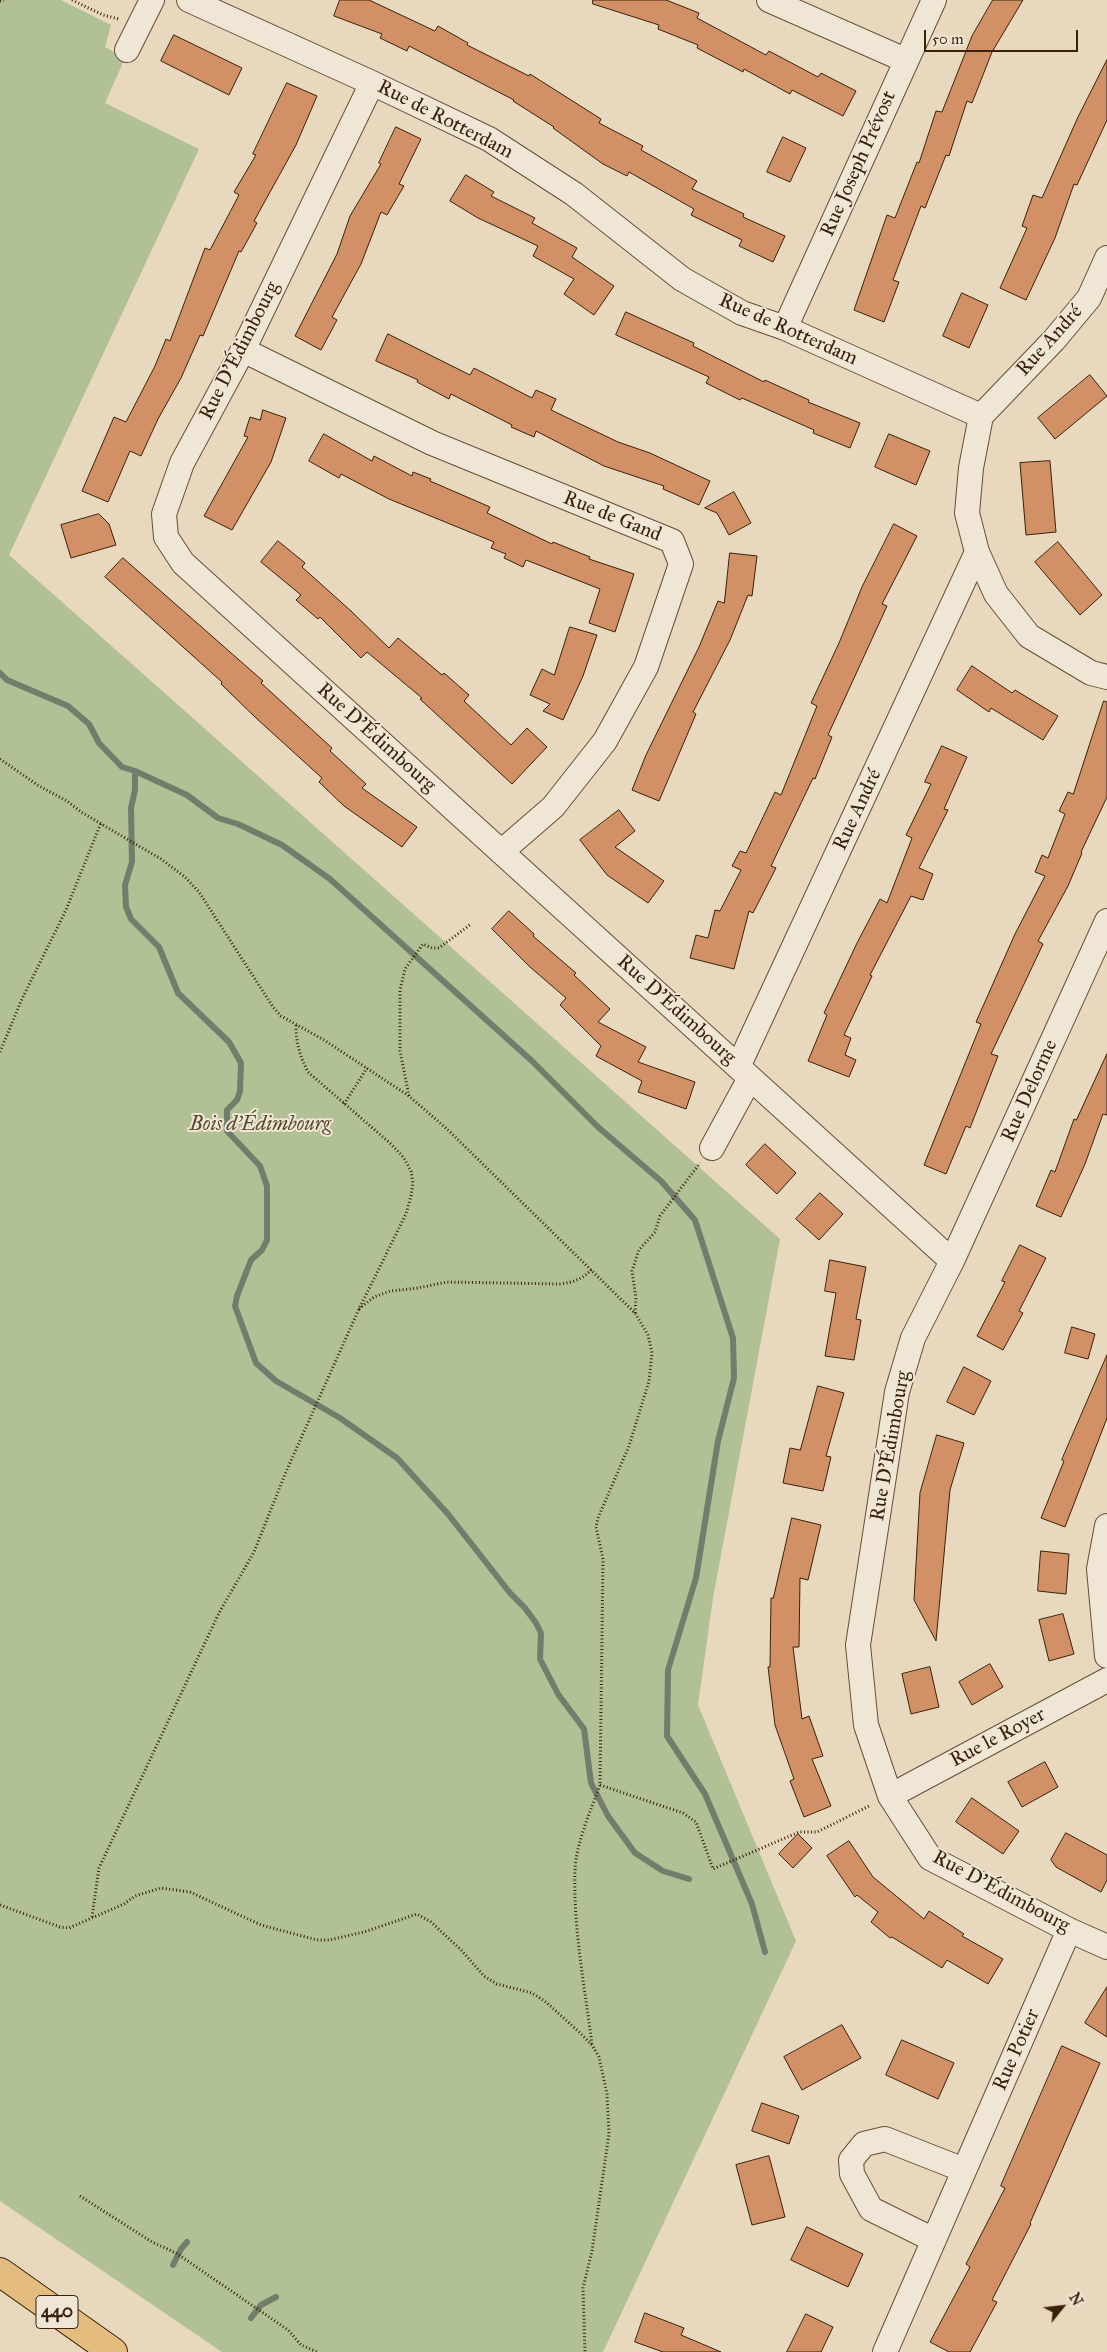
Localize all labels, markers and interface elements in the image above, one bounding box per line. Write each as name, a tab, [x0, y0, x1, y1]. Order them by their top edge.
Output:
scale bar	[927, 20, 1081, 52]
text: 50 m	[932, 30, 964, 48]
street label: Rue de Rotterdam	[373, 75, 517, 165]
street label: Rue Joseph Prévost	[816, 87, 902, 241]
street label: Rue D'Édimbourg	[195, 278, 285, 424]
street label: Rue de Rotterdam	[715, 289, 861, 371]
street label: Rue André	[1012, 301, 1088, 381]
street label: Rue de Gand	[559, 486, 665, 548]
street label: Rue D'Édimbourg	[312, 678, 440, 798]
street label: Rue André	[829, 765, 887, 855]
street label: Rue D'Édimbourg	[612, 950, 740, 1070]
street label: Rue Delorme	[997, 1036, 1063, 1146]
park label: Bois d'Édimbourg	[189, 1113, 331, 1137]
street label: Rue D'Édimbourg	[866, 1369, 916, 1523]
street label: Rue le Royer	[946, 1703, 1050, 1773]
street label: Rue D'Édimbourg	[928, 1846, 1074, 1938]
street label: Rue Potier	[988, 2006, 1046, 2094]
north arrow	[1037, 2282, 1087, 2332]
text: N	[1065, 2290, 1086, 2309]
road number: 440	[36, 2296, 78, 2328]

